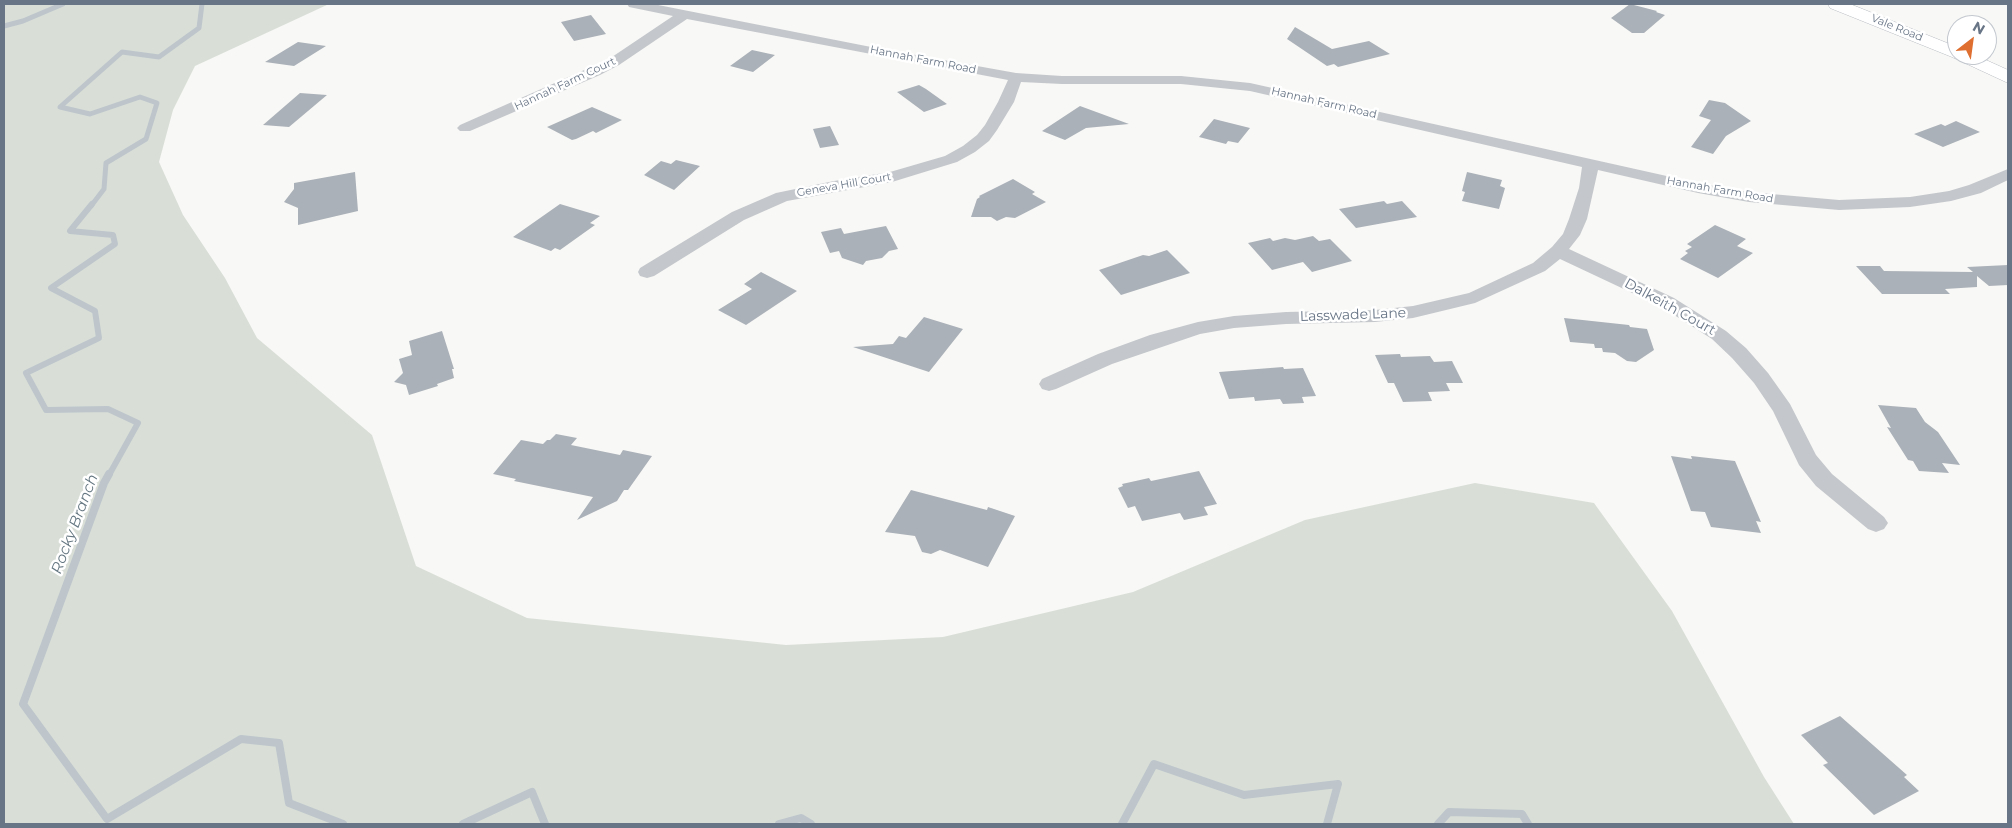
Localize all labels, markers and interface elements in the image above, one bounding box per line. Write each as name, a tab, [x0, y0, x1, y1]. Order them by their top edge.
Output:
street label: Vale Road	[1869, 12, 1925, 44]
north arrow	[1947, 15, 1997, 65]
text: N	[1970, 17, 1988, 38]
street label: Hannah Farm Road	[869, 43, 977, 77]
street label: Hannah Farm Court	[512, 55, 618, 113]
street label: Hannah Farm Road	[1270, 84, 1378, 122]
street label: Geneva Hill Court	[796, 170, 892, 200]
street label: Hannah Farm Road	[1666, 174, 1774, 206]
street label: Dalkeith Court	[1621, 275, 1719, 339]
street label: Lasswade Lane	[1300, 305, 1406, 325]
water label: Rocky Branch	[48, 472, 102, 576]

